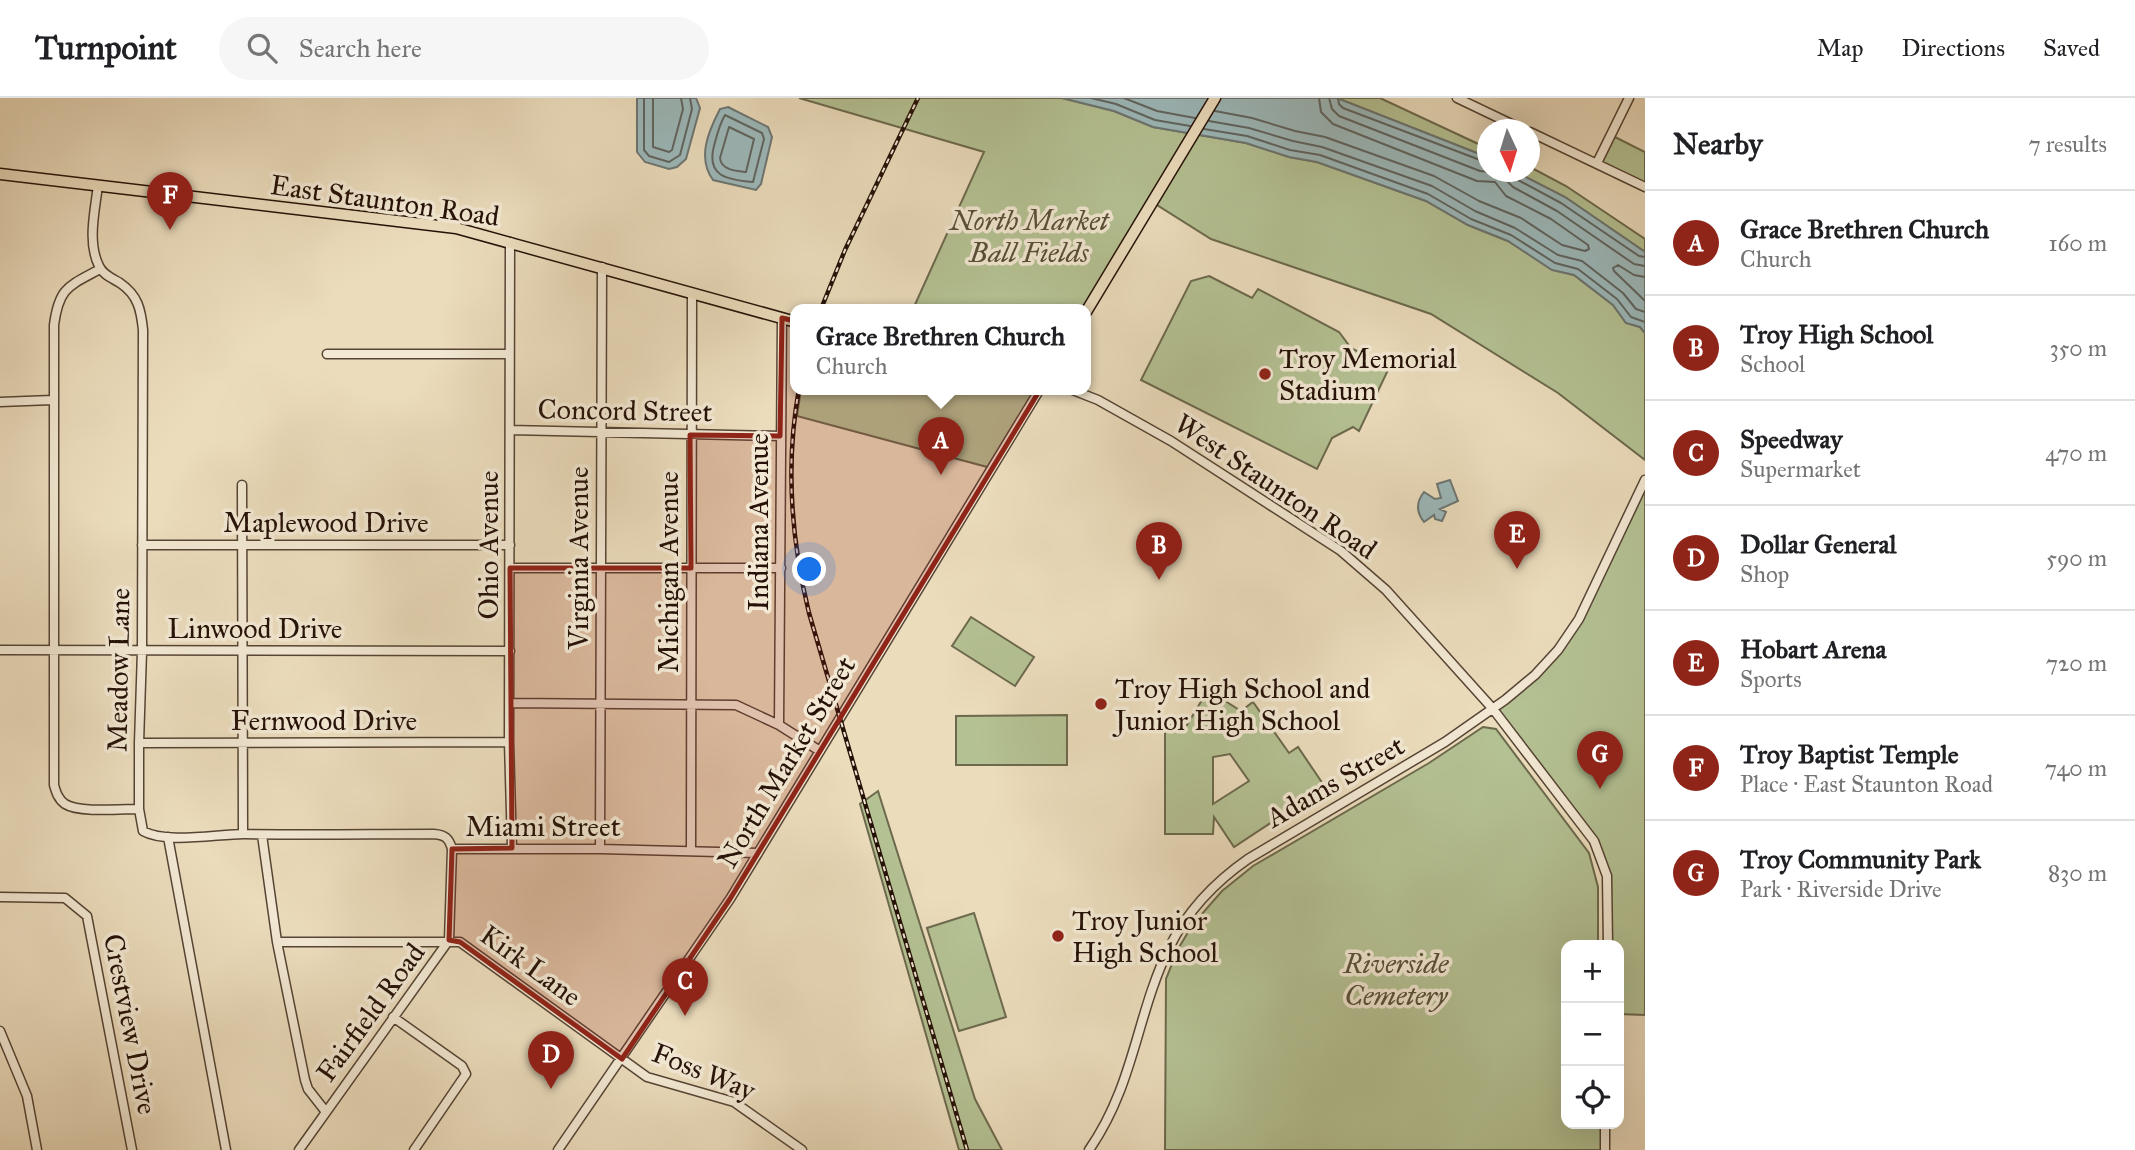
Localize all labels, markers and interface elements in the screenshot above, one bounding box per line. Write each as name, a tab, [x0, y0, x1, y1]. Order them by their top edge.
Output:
search box	[219, 17, 709, 80]
text: Turnpoint	[35, 28, 177, 68]
icon: search	[243, 29, 281, 67]
text: Search here	[299, 32, 422, 64]
text: Map	[1817, 33, 1864, 63]
text: Directions	[1902, 33, 2005, 63]
text: Saved	[2043, 33, 2100, 63]
north arrow	[1477, 119, 1540, 182]
text: Nearby	[1673, 126, 1763, 162]
text: 7 results	[2028, 130, 2107, 158]
street label: East Staunton Road	[268, 167, 502, 234]
pin: F	[147, 172, 193, 230]
park label: North Market Ball Fields	[948, 203, 1111, 270]
text: Grace Brethren Church	[1740, 213, 1989, 245]
text: A	[1688, 229, 1704, 257]
text: 160 m	[2049, 229, 2107, 257]
text: Church	[1740, 245, 1812, 273]
popup	[790, 304, 1091, 395]
text: Troy High School	[1740, 318, 1933, 350]
text: Grace Brethren Church	[816, 320, 1065, 352]
text: B	[1688, 334, 1704, 362]
text: 350 m	[2049, 334, 2107, 362]
place label: Troy Memorial Stadium	[1279, 341, 1457, 408]
text: School	[1740, 350, 1805, 378]
text: Church	[816, 352, 887, 380]
marker: Troy Memorial Stadium	[1257, 366, 1273, 382]
street label: Concord Street	[537, 391, 713, 430]
street label: West Staunton Road	[1168, 406, 1383, 567]
pin: A	[918, 417, 964, 475]
text: Speedway	[1740, 423, 1842, 455]
street label: Indiana Avenue	[741, 433, 776, 611]
text: C	[1688, 439, 1704, 467]
text: 470 m	[2045, 439, 2107, 467]
text: Supermarket	[1740, 455, 1861, 483]
street label: Virginia Avenue	[561, 466, 596, 651]
street label: Ohio Avenue	[471, 471, 506, 619]
street label: Michigan Avenue	[651, 471, 686, 673]
street label: Maplewood Drive	[223, 505, 429, 540]
pin: E	[1494, 511, 1540, 569]
pin: B	[1136, 522, 1182, 580]
text: Dollar General	[1740, 528, 1897, 560]
text: D	[1687, 544, 1705, 572]
text: 590 m	[2046, 544, 2107, 572]
your location	[792, 552, 826, 586]
text: Shop	[1740, 560, 1789, 588]
street label: Meadow Lane	[100, 588, 137, 752]
street label: Linwood Drive	[168, 611, 342, 646]
text: Hobart Arena	[1740, 633, 1887, 665]
text: E	[1688, 649, 1704, 677]
text: 720 m	[2046, 649, 2107, 677]
street label: North Market Street	[710, 650, 863, 874]
text: Sports	[1740, 665, 1802, 693]
place label: Troy High School and Junior High School	[1112, 671, 1370, 738]
marker: Troy High School and Junior High School	[1093, 696, 1109, 712]
street label: Fernwood Drive	[231, 703, 417, 738]
street label: Adams Street	[1259, 728, 1411, 836]
pin: G	[1577, 731, 1623, 789]
text: Troy Baptist Temple	[1740, 738, 1959, 770]
text: F	[1688, 754, 1704, 782]
text: 740 m	[2045, 754, 2107, 782]
text: Place · East Staunton Road	[1740, 770, 1993, 798]
street label: Miami Street	[465, 809, 621, 844]
text: Troy Community Park	[1740, 843, 1981, 875]
text: G	[1688, 859, 1704, 887]
text: 830 m	[2048, 859, 2107, 887]
text: Park · Riverside Drive	[1740, 875, 1942, 903]
place label: Troy Junior High School	[1072, 903, 1218, 970]
street label: Kirk Lane	[473, 917, 588, 1014]
marker: Troy Junior High School	[1050, 928, 1066, 944]
street label: Crestview Drive	[96, 931, 165, 1117]
street label: Fairfield Road	[308, 936, 432, 1088]
map controls	[1561, 940, 1624, 1129]
button: +	[1561, 940, 1624, 1003]
park label: Riverside Cemetery	[1343, 946, 1449, 1013]
pin: C	[662, 958, 708, 1016]
button: −	[1561, 1003, 1624, 1066]
pin: D	[528, 1031, 574, 1089]
street label: Foss Way	[647, 1035, 761, 1108]
button: locate	[1561, 1066, 1624, 1129]

